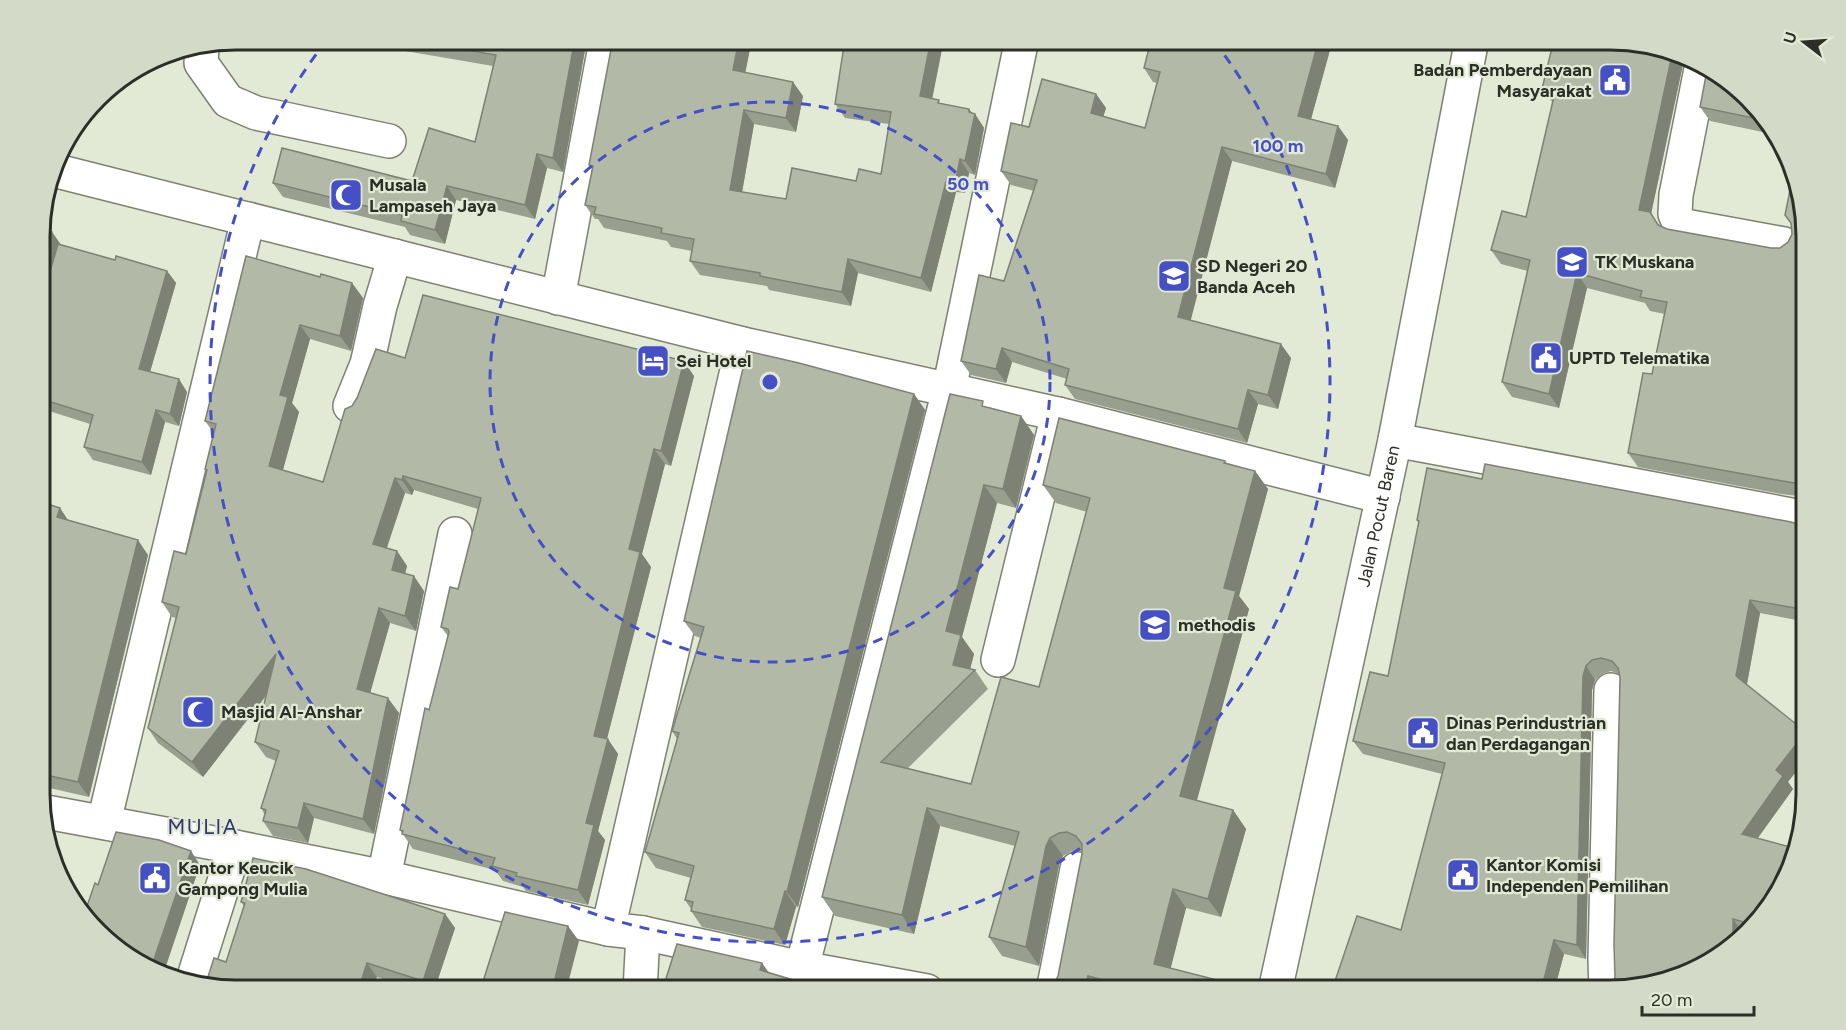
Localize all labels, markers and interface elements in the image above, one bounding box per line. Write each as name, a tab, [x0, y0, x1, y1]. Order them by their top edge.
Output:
north arrow	[1774, 12, 1834, 72]
text: U	[1779, 30, 1801, 46]
place label: Badan Pemberdayaan Masyarakat	[1413, 59, 1592, 102]
public building icon: Badan Pemberdayaan Masyarakat	[1597, 62, 1633, 98]
text: 100 m	[1253, 135, 1303, 157]
text: 50 m	[947, 173, 989, 195]
place label: Musala Lampaseh Jaya	[369, 174, 496, 217]
mosque icon: Musala Lampaseh Jaya	[328, 177, 364, 213]
school or university icon: TK Muskana	[1554, 244, 1590, 280]
place label: TK Muskana	[1595, 251, 1694, 273]
place label: SD Negeri 20 Banda Aceh	[1197, 255, 1308, 298]
school or university icon: SD Negeri 20 Banda Aceh	[1156, 258, 1192, 294]
public building icon: UPTD Telematika	[1528, 340, 1564, 376]
hotel icon: Sei Hotel	[635, 343, 671, 379]
place label: UPTD Telematika	[1569, 347, 1710, 369]
place label: Sei Hotel	[676, 350, 751, 372]
centre of rings	[760, 372, 780, 392]
street label: Jalan Pocut Baren	[1352, 443, 1404, 589]
school or university icon: methodis	[1137, 607, 1173, 643]
place label: methodis	[1178, 614, 1256, 636]
mosque icon: Masjid Al-Anshar	[180, 694, 216, 730]
place label: Masjid Al-Anshar	[221, 701, 362, 723]
place label: Dinas Perindustrian dan Perdagangan	[1446, 712, 1606, 755]
public building icon: Dinas Perindustrian dan Perdagangan	[1405, 715, 1441, 751]
district label: MULIA	[168, 814, 238, 839]
place label: Kantor Komisi Independen Pemilihan	[1486, 854, 1669, 897]
place label: Kantor Keucik Gampong Mulia	[178, 857, 308, 900]
public building icon: Kantor Komisi Independen Pemilihan	[1445, 857, 1481, 893]
public building icon: Kantor Keucik Gampong Mulia	[137, 860, 173, 896]
scale bar	[1642, 979, 1754, 1017]
text: 20 m	[1651, 989, 1692, 1011]

